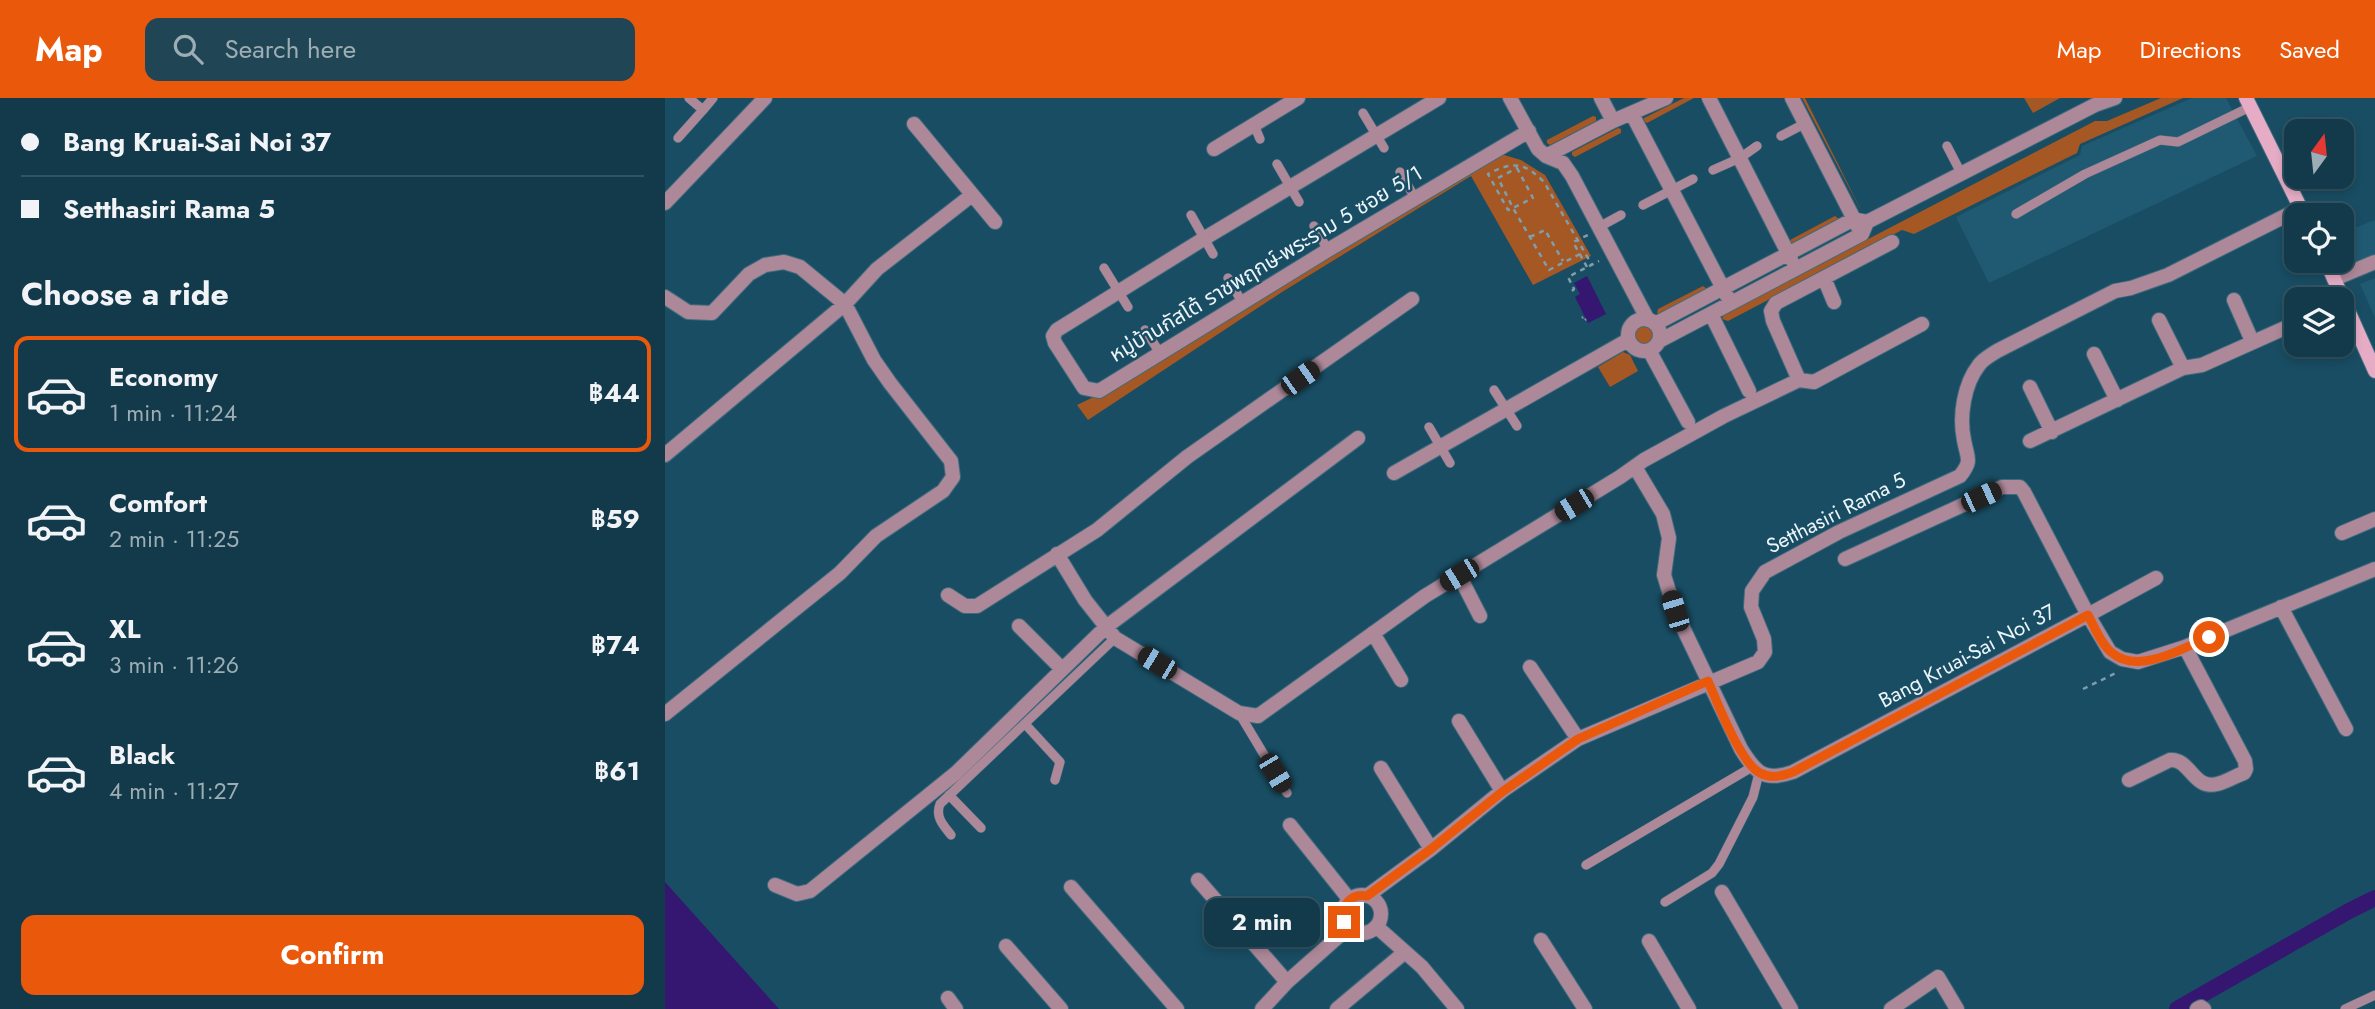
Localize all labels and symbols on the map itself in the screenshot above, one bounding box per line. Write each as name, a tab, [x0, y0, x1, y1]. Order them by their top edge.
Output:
north arrow	[2284, 119, 2354, 189]
street label: หมู่บ้านกัสโต้ ราชพฤกษ์-พระราม 5 ซอย 5/1	[1104, 158, 1428, 370]
car	[1277, 357, 1324, 399]
street label: Setthasiri Rama 5	[1761, 465, 1911, 561]
car	[1958, 479, 2005, 515]
car	[1551, 485, 1598, 525]
car	[1436, 555, 1483, 595]
car	[1659, 588, 1692, 634]
street label: Bang Kruai-Sai Noi 37	[1873, 597, 2061, 715]
route start	[2193, 621, 2225, 653]
car	[1134, 643, 1181, 683]
car	[1256, 750, 1295, 796]
callout: 2 min	[1204, 898, 1319, 946]
route end	[1328, 906, 1360, 938]

